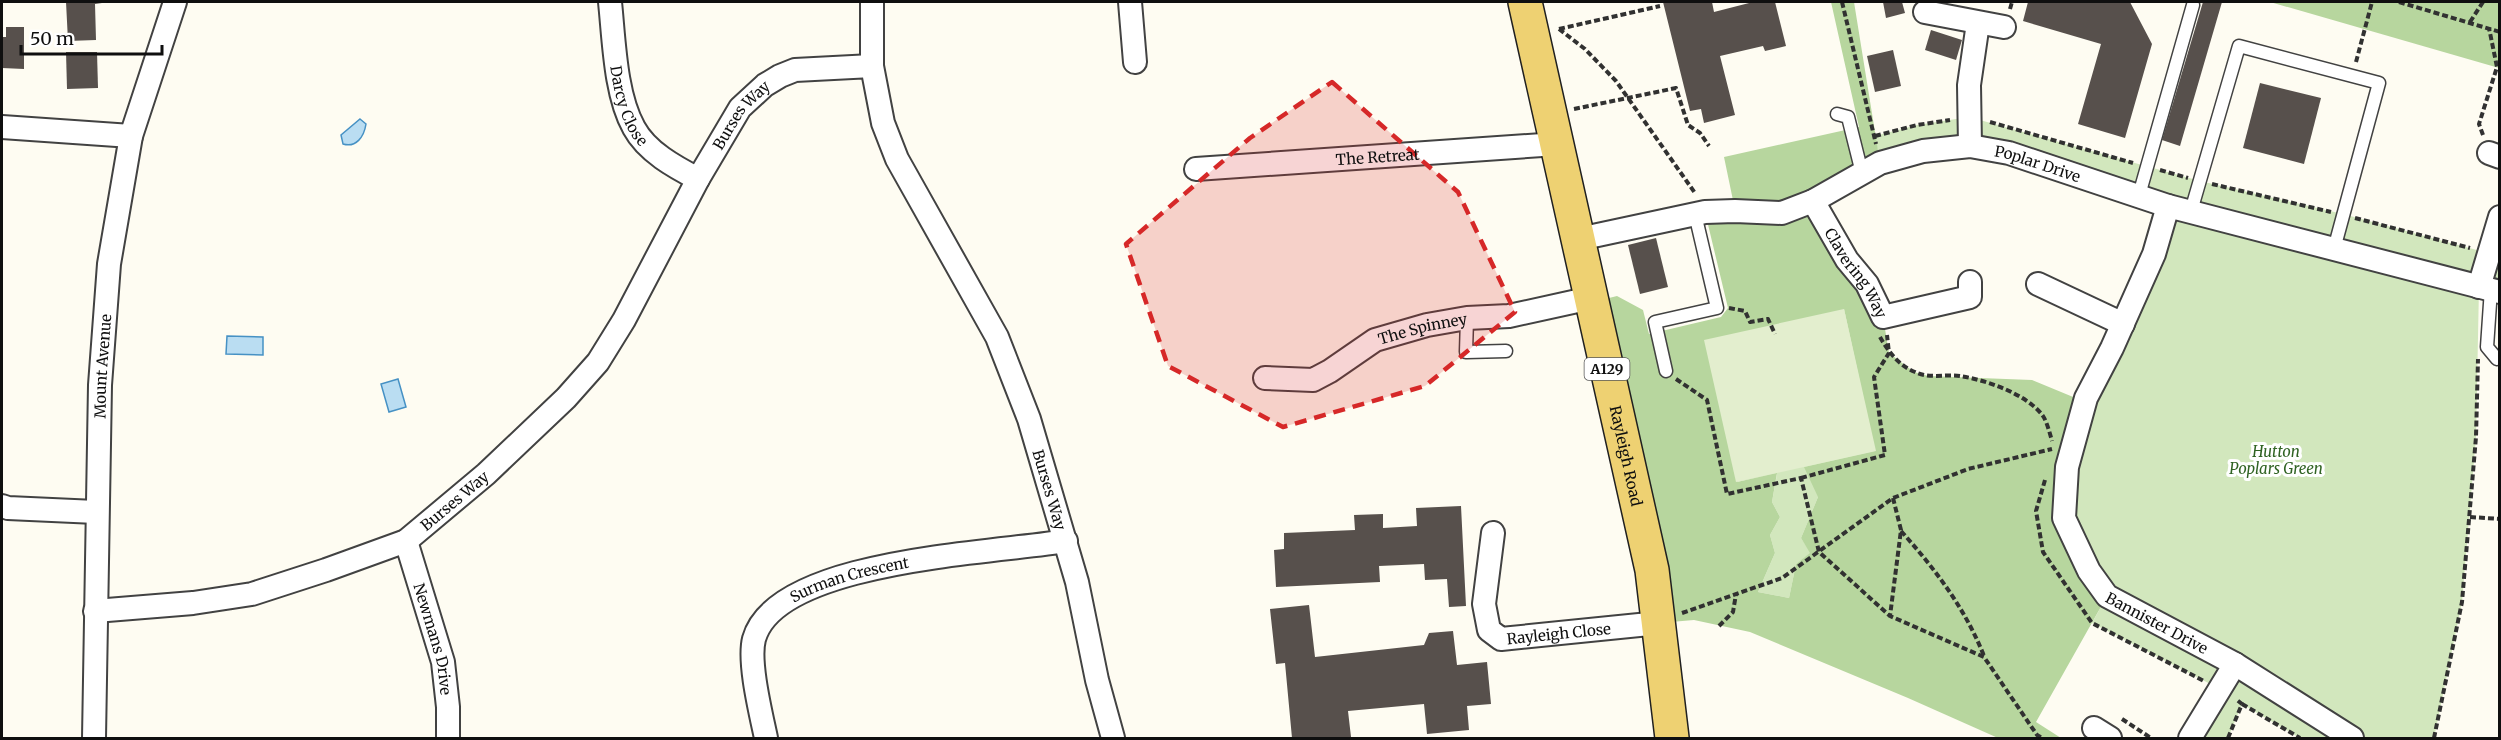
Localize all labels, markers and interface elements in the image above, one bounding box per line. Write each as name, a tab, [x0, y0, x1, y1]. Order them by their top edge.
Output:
scale bar	[21, 18, 162, 56]
text: 50 m	[30, 27, 74, 50]
street label: Darcy Close	[607, 64, 652, 150]
street label: Burses Way	[708, 76, 774, 153]
street label: Poplar Drive	[1993, 141, 2083, 186]
street label: The Retreat	[1335, 144, 1420, 169]
street label: Clavering Way	[1821, 224, 1892, 321]
street label: The Spinney	[1376, 309, 1469, 348]
street label: Mount Avenue	[90, 313, 115, 419]
road number: A129	[1584, 358, 1630, 380]
street label: Rayleigh Road	[1606, 404, 1647, 508]
park label: Hutton Poplars Green	[2229, 442, 2323, 478]
street label: Burses Way	[1029, 447, 1071, 532]
street label: Burses Way	[416, 466, 493, 534]
street label: Surman Crescent	[786, 552, 910, 606]
street label: Newmans Drive	[410, 581, 456, 696]
street label: Bannister Drive	[2103, 588, 2212, 658]
street label: Rayleigh Close	[1506, 618, 1612, 648]

